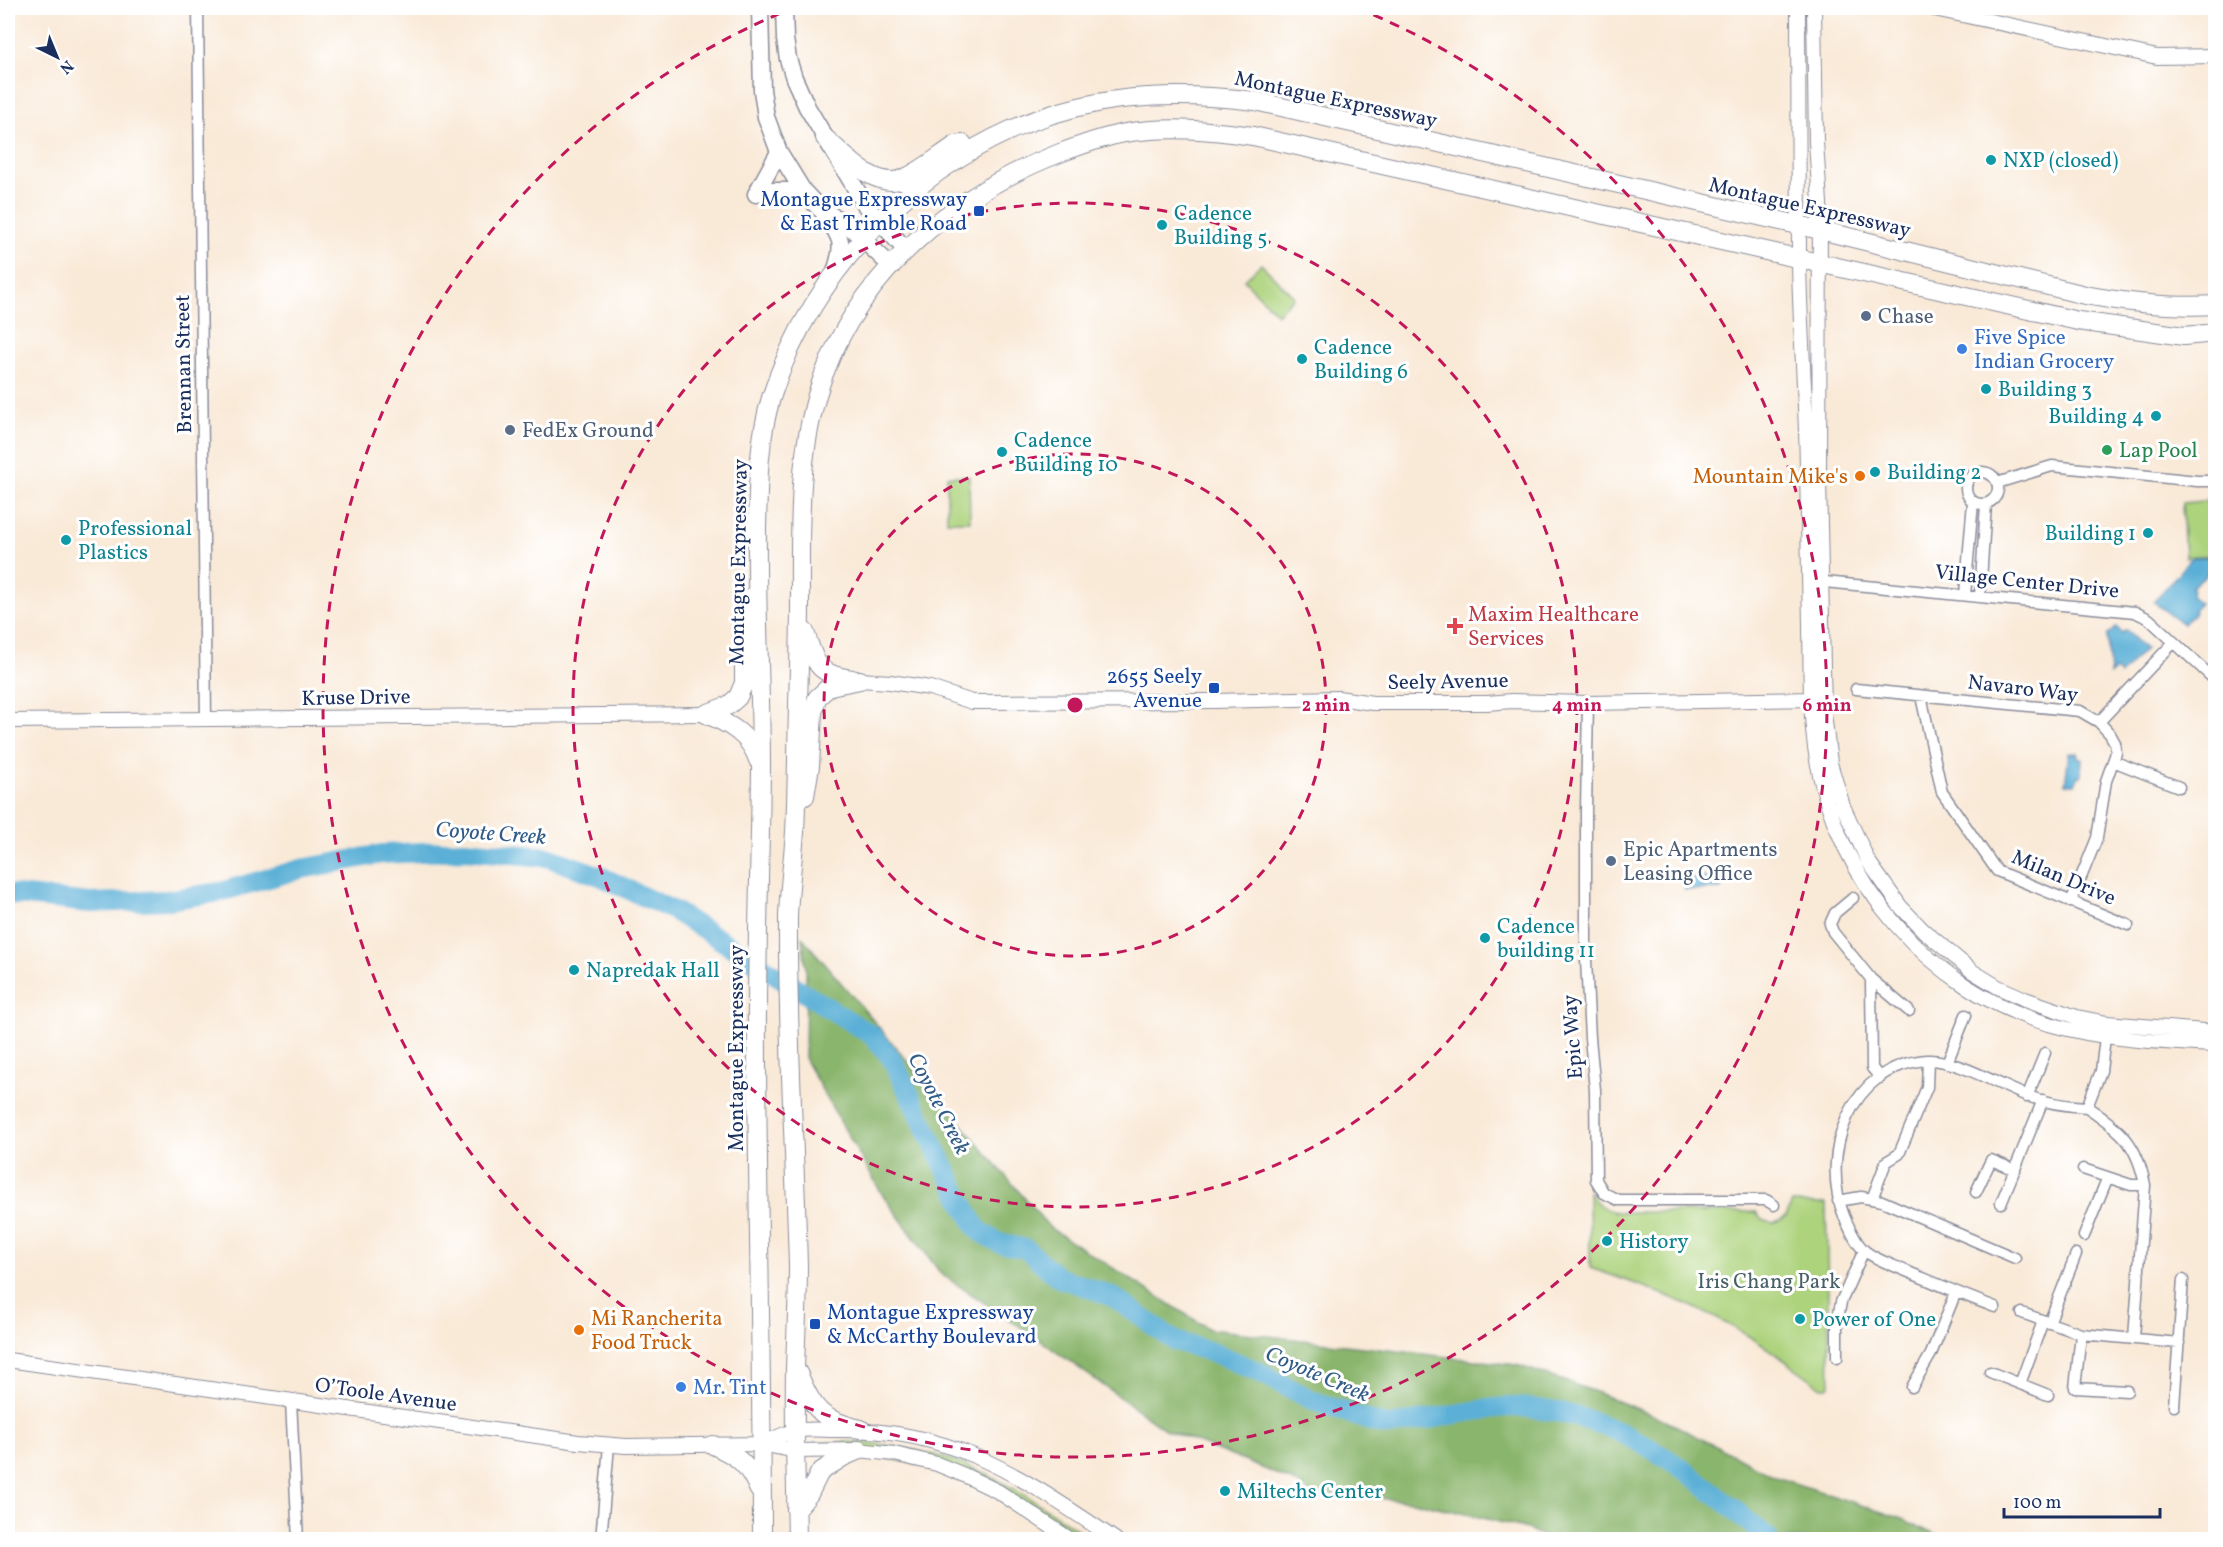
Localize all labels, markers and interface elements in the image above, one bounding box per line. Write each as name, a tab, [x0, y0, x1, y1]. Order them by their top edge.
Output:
north arrow	[27, 27, 87, 87]
text: N	[54, 54, 78, 79]
street label: Montague Expressway	[1232, 65, 1440, 136]
place label: NXP (closed)	[2003, 147, 2118, 176]
marker: NXP (closed)	[1984, 153, 1998, 167]
street label: Montague Expressway	[1706, 171, 1914, 246]
place label: Montague Expressway & East Trimble Road	[760, 186, 968, 239]
place label: Cadence Building 5	[1174, 200, 1267, 253]
marker: Montague Expressway & East Trimble Road	[972, 204, 986, 218]
marker: Cadence Building 5	[1155, 218, 1169, 232]
street label: Brennan Street	[169, 294, 200, 434]
place label: Chase	[1878, 303, 1934, 332]
marker: Chase	[1859, 309, 1873, 323]
place label: Five Spice Indian Grocery	[1974, 324, 2115, 377]
place label: Cadence Building 6	[1314, 334, 1408, 387]
marker: Five Spice Indian Grocery	[1955, 342, 1969, 356]
marker: Cadence Building 6	[1295, 352, 1309, 366]
place label: Building 3	[1998, 376, 2092, 405]
marker: Building 3	[1979, 382, 1993, 396]
place label: Building 4	[2048, 403, 2144, 432]
marker: Building 4	[2149, 409, 2163, 423]
place label: FedEx Ground	[522, 417, 654, 446]
marker: FedEx Ground	[503, 423, 517, 437]
place label: Cadence Building 10	[1014, 427, 1118, 480]
place label: Lap Pool	[2119, 437, 2198, 466]
marker: Lap Pool	[2100, 443, 2114, 457]
marker: Cadence Building 10	[995, 445, 1009, 459]
street label: Montague Expressway	[723, 458, 756, 666]
place label: Building 2	[1887, 459, 1981, 488]
place label: Mountain Mike's	[1693, 463, 1848, 492]
marker: Building 2	[1868, 465, 1882, 479]
marker: Mountain Mike's	[1853, 469, 1867, 483]
place label: Professional Plastics	[78, 515, 192, 568]
place label: Building 1	[2045, 520, 2136, 549]
marker: Building 1	[2141, 526, 2155, 540]
marker: Professional Plastics	[59, 533, 73, 547]
street label: Village Center Drive	[1933, 558, 2120, 607]
place label: Maxim Healthcare Services	[1468, 601, 1639, 654]
marker: Maxim Healthcare Services	[1446, 617, 1464, 635]
place label: 2655 Seely Avenue	[1107, 663, 1203, 716]
street label: Seely Avenue	[1387, 667, 1509, 698]
street label: Navaro Way	[1966, 668, 2080, 711]
marker: 2655 Seely Avenue	[1207, 681, 1221, 695]
street label: Kruse Drive	[301, 683, 411, 714]
text: 2 min	[1302, 694, 1350, 719]
text: 4 min	[1552, 694, 1602, 719]
text: 6 min	[1802, 694, 1852, 719]
centre of rings	[1065, 695, 1085, 715]
water label: Coyote Creek	[434, 815, 547, 854]
place label: Epic Apartments Leasing Office	[1623, 836, 1778, 889]
street label: Milan Drive	[2007, 843, 2120, 913]
marker: Epic Apartments Leasing Office	[1604, 854, 1618, 868]
place label: Cadence building 11	[1497, 913, 1595, 966]
marker: Cadence building 11	[1478, 931, 1492, 945]
street label: Montague Expressway	[723, 944, 752, 1151]
place label: Napredak Hall	[586, 957, 720, 986]
marker: Napredak Hall	[567, 963, 581, 977]
street label: Epic Way	[1556, 993, 1591, 1080]
water label: Coyote Creek	[899, 1048, 977, 1161]
place label: History	[1619, 1228, 1689, 1257]
marker: History	[1600, 1234, 1614, 1248]
park label: Iris Chang Park	[1698, 1268, 1841, 1297]
place label: Montague Expressway & McCarthy Boulevard	[827, 1299, 1037, 1352]
place label: Mi Rancherita Food Truck	[591, 1305, 723, 1358]
place label: Power of One	[1812, 1306, 1936, 1335]
marker: Power of One	[1793, 1312, 1807, 1326]
marker: Montague Expressway & McCarthy Boulevard	[808, 1317, 822, 1331]
marker: Mi Rancherita Food Truck	[572, 1323, 586, 1337]
water label: Coyote Creek	[1260, 1339, 1374, 1411]
street label: O’Toole Avenue	[313, 1371, 459, 1420]
place label: Mr. Tint	[693, 1374, 767, 1403]
marker: Mr. Tint	[674, 1380, 688, 1394]
place label: Miltechs Center	[1237, 1478, 1383, 1507]
scale bar	[2004, 1481, 2160, 1519]
marker: Miltechs Center	[1218, 1484, 1232, 1498]
text: 100 m	[2013, 1491, 2062, 1516]

